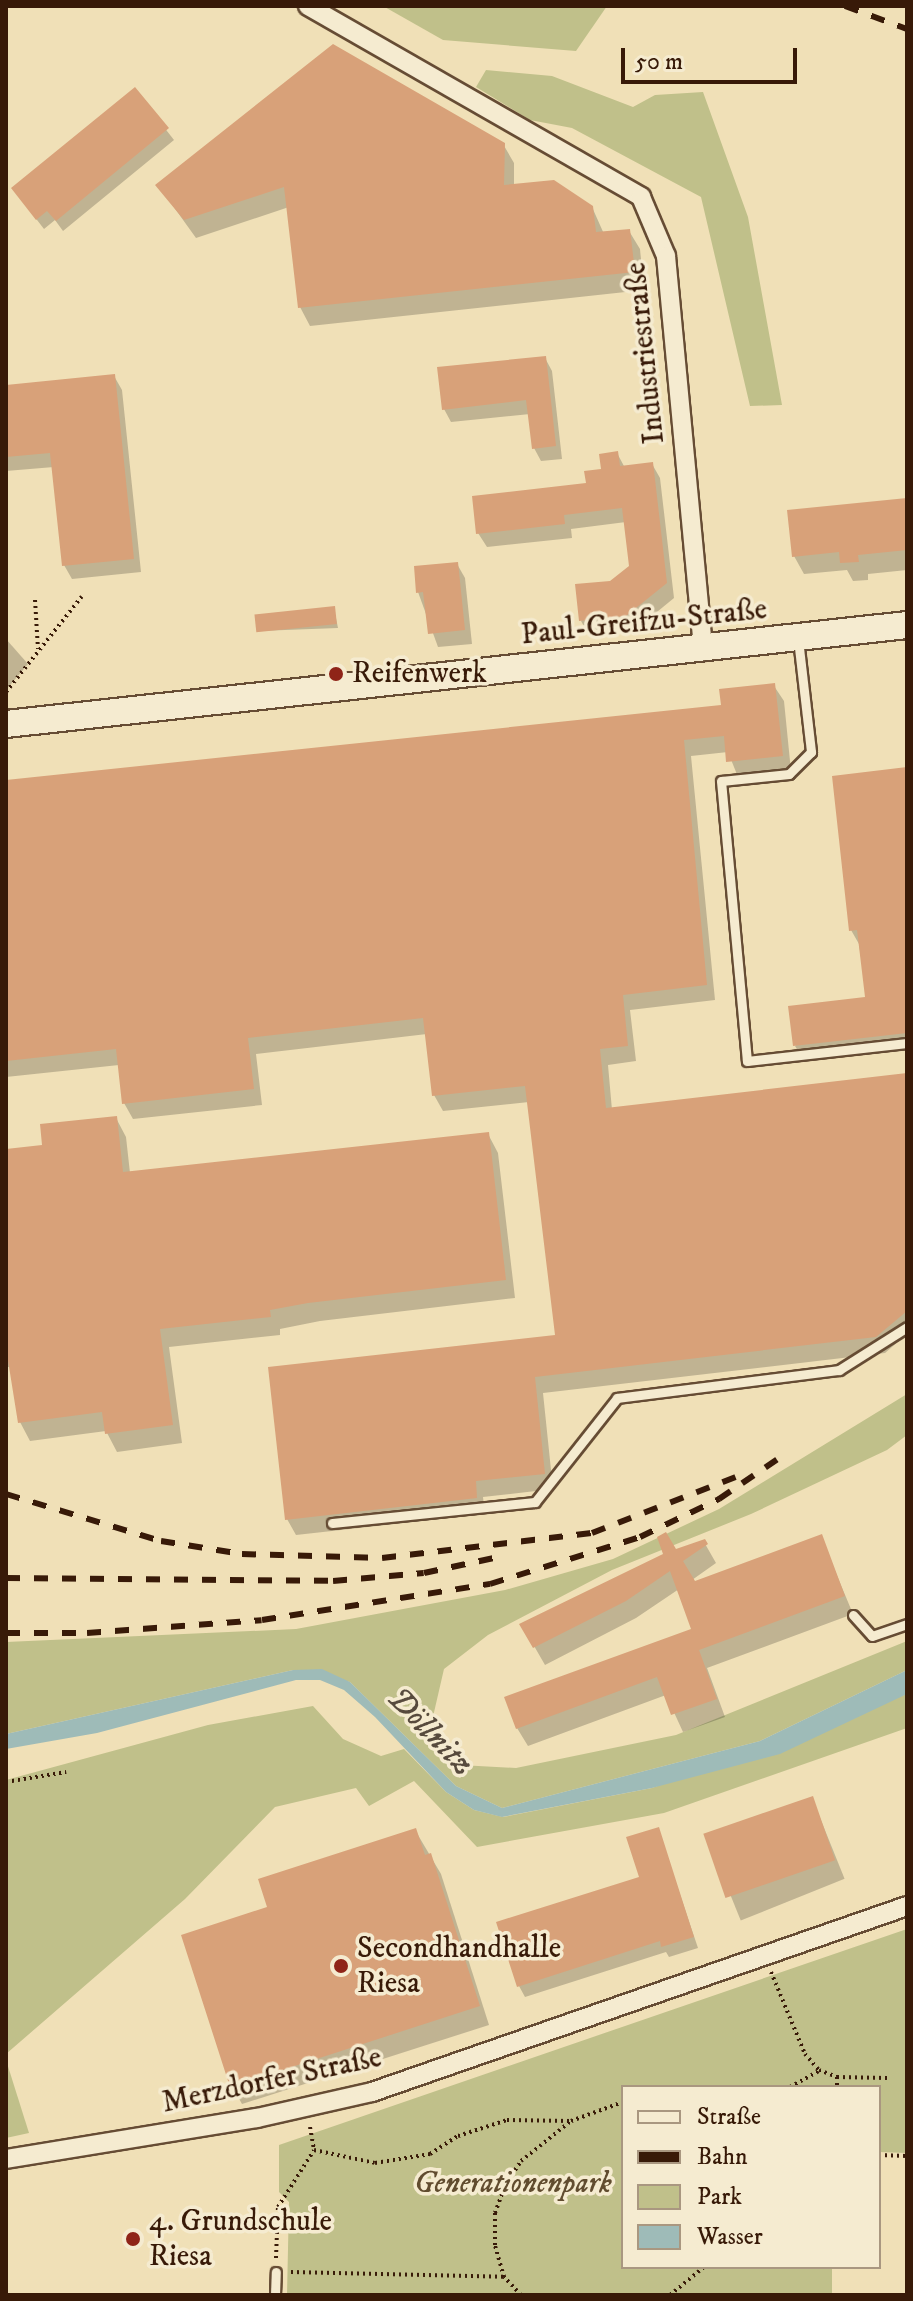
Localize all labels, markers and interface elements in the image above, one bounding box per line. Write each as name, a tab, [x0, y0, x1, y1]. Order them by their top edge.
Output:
scale bar	[625, 32, 801, 82]
text: 50 m	[635, 47, 683, 77]
street label: Industriestraße	[619, 260, 673, 446]
street label: Paul-Greifzu-Straße	[519, 592, 769, 654]
place label: Reifenwerk	[352, 656, 487, 692]
marker: Reifenwerk	[327, 665, 345, 683]
water label: Döllnitz	[379, 1680, 481, 1784]
place label: Secondhandhalle Riesa	[357, 1931, 561, 2002]
marker: Secondhandhalle Riesa	[332, 1957, 350, 1975]
street label: Merzdorfer Straße	[159, 2040, 385, 2122]
legend	[621, 2085, 881, 2269]
text: Straße	[697, 2102, 761, 2132]
text: Bahn	[697, 2142, 748, 2172]
park label: Generationenpark	[414, 2166, 612, 2202]
text: Park	[697, 2182, 742, 2212]
place label: 4. Grundschule Riesa	[149, 2204, 332, 2274]
text: Wasser	[697, 2222, 763, 2252]
marker: 4. Grundschule Riesa	[124, 2230, 142, 2248]

